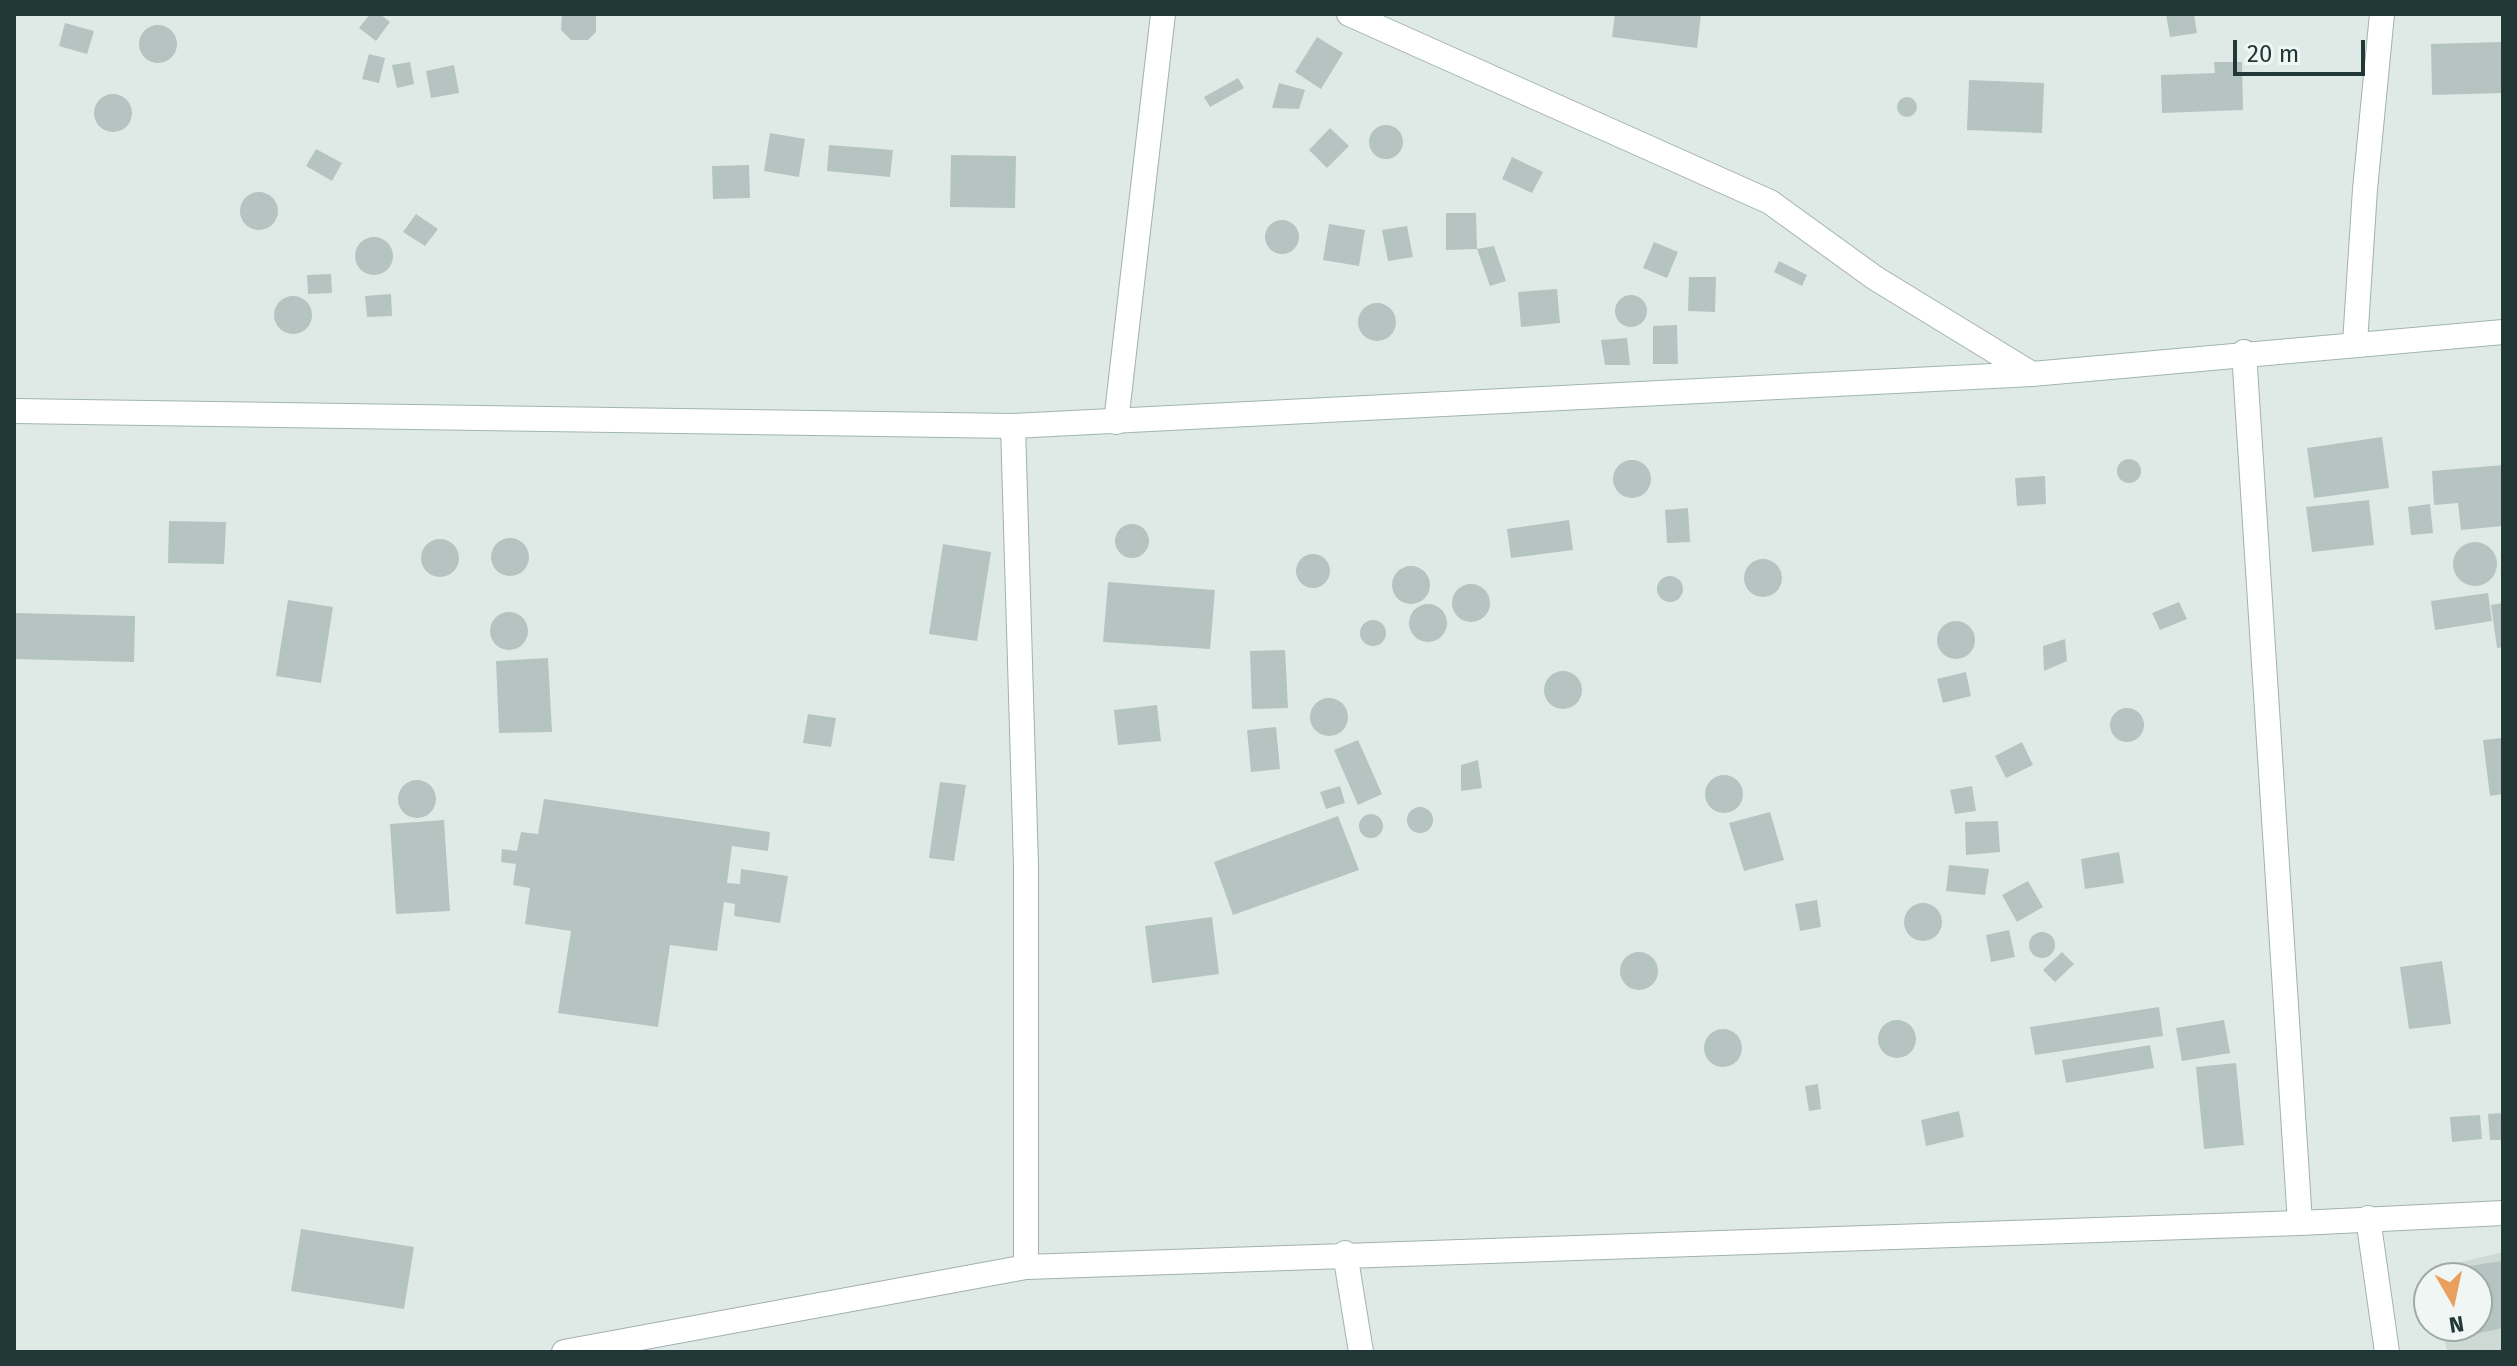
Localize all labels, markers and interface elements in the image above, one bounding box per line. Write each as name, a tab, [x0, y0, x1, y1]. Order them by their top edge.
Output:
scale bar	[2237, 24, 2369, 74]
text: 20 m	[2247, 40, 2299, 68]
north arrow	[2413, 1262, 2493, 1342]
text: N	[2447, 1310, 2466, 1339]

